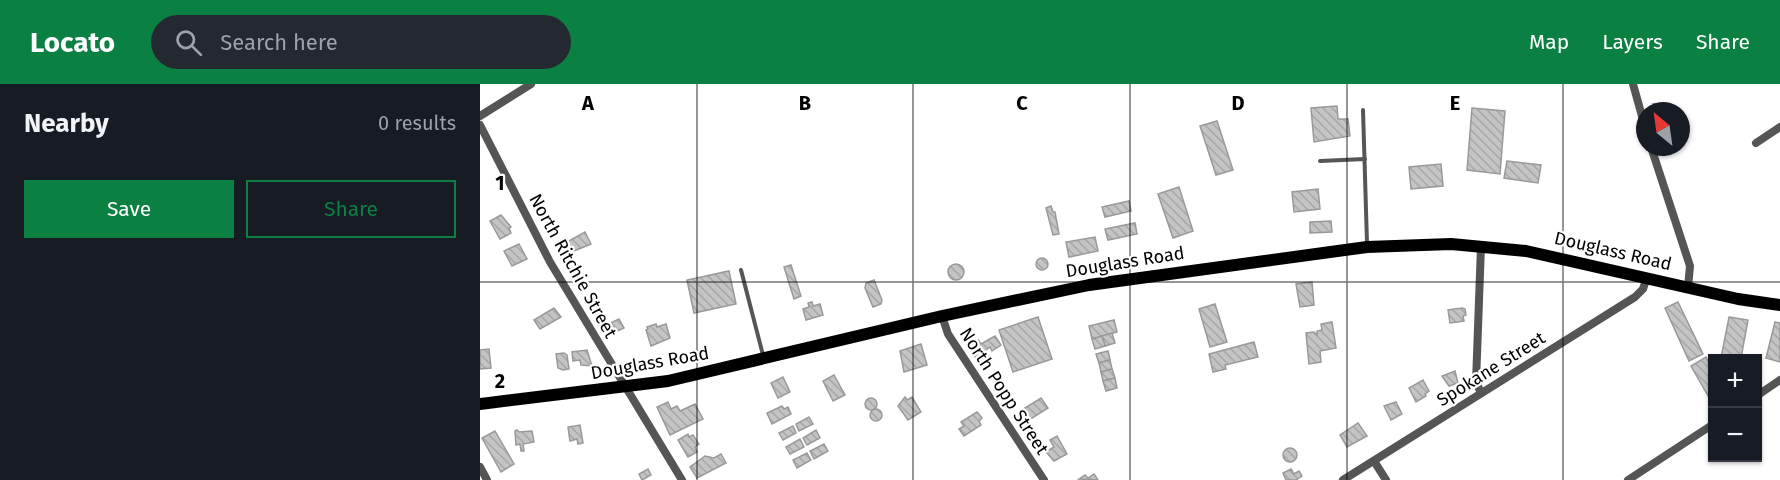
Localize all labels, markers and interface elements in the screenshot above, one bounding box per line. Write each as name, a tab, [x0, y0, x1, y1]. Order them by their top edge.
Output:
search box	[151, 15, 571, 69]
text: Locato	[30, 26, 115, 59]
icon: search	[172, 26, 205, 59]
text: Search here	[220, 29, 338, 56]
text: Map	[1529, 29, 1569, 55]
text: Layers	[1602, 29, 1663, 55]
text: Share	[1696, 29, 1750, 55]
text: A	[581, 91, 595, 115]
text: B	[799, 91, 811, 115]
text: C	[1016, 91, 1028, 115]
text: D	[1231, 91, 1245, 115]
text: E	[1450, 91, 1460, 115]
north arrow	[1636, 102, 1690, 156]
text: Nearby	[24, 108, 109, 139]
text: 0 results	[378, 111, 456, 135]
text: 1	[495, 171, 505, 195]
button: Save	[24, 180, 234, 238]
button: Share	[246, 180, 456, 238]
street label: North Ritchie Street	[524, 190, 622, 342]
street label: Douglass Road	[1552, 227, 1674, 275]
street label: Douglass Road	[1064, 242, 1186, 282]
street label: North Popp Street	[955, 323, 1054, 459]
street label: Spokane Street	[1433, 327, 1550, 411]
street label: Douglass Road	[589, 342, 711, 384]
map controls	[1708, 354, 1762, 462]
button: +	[1708, 354, 1762, 408]
text: 2	[495, 369, 505, 393]
button: −	[1708, 408, 1762, 462]

